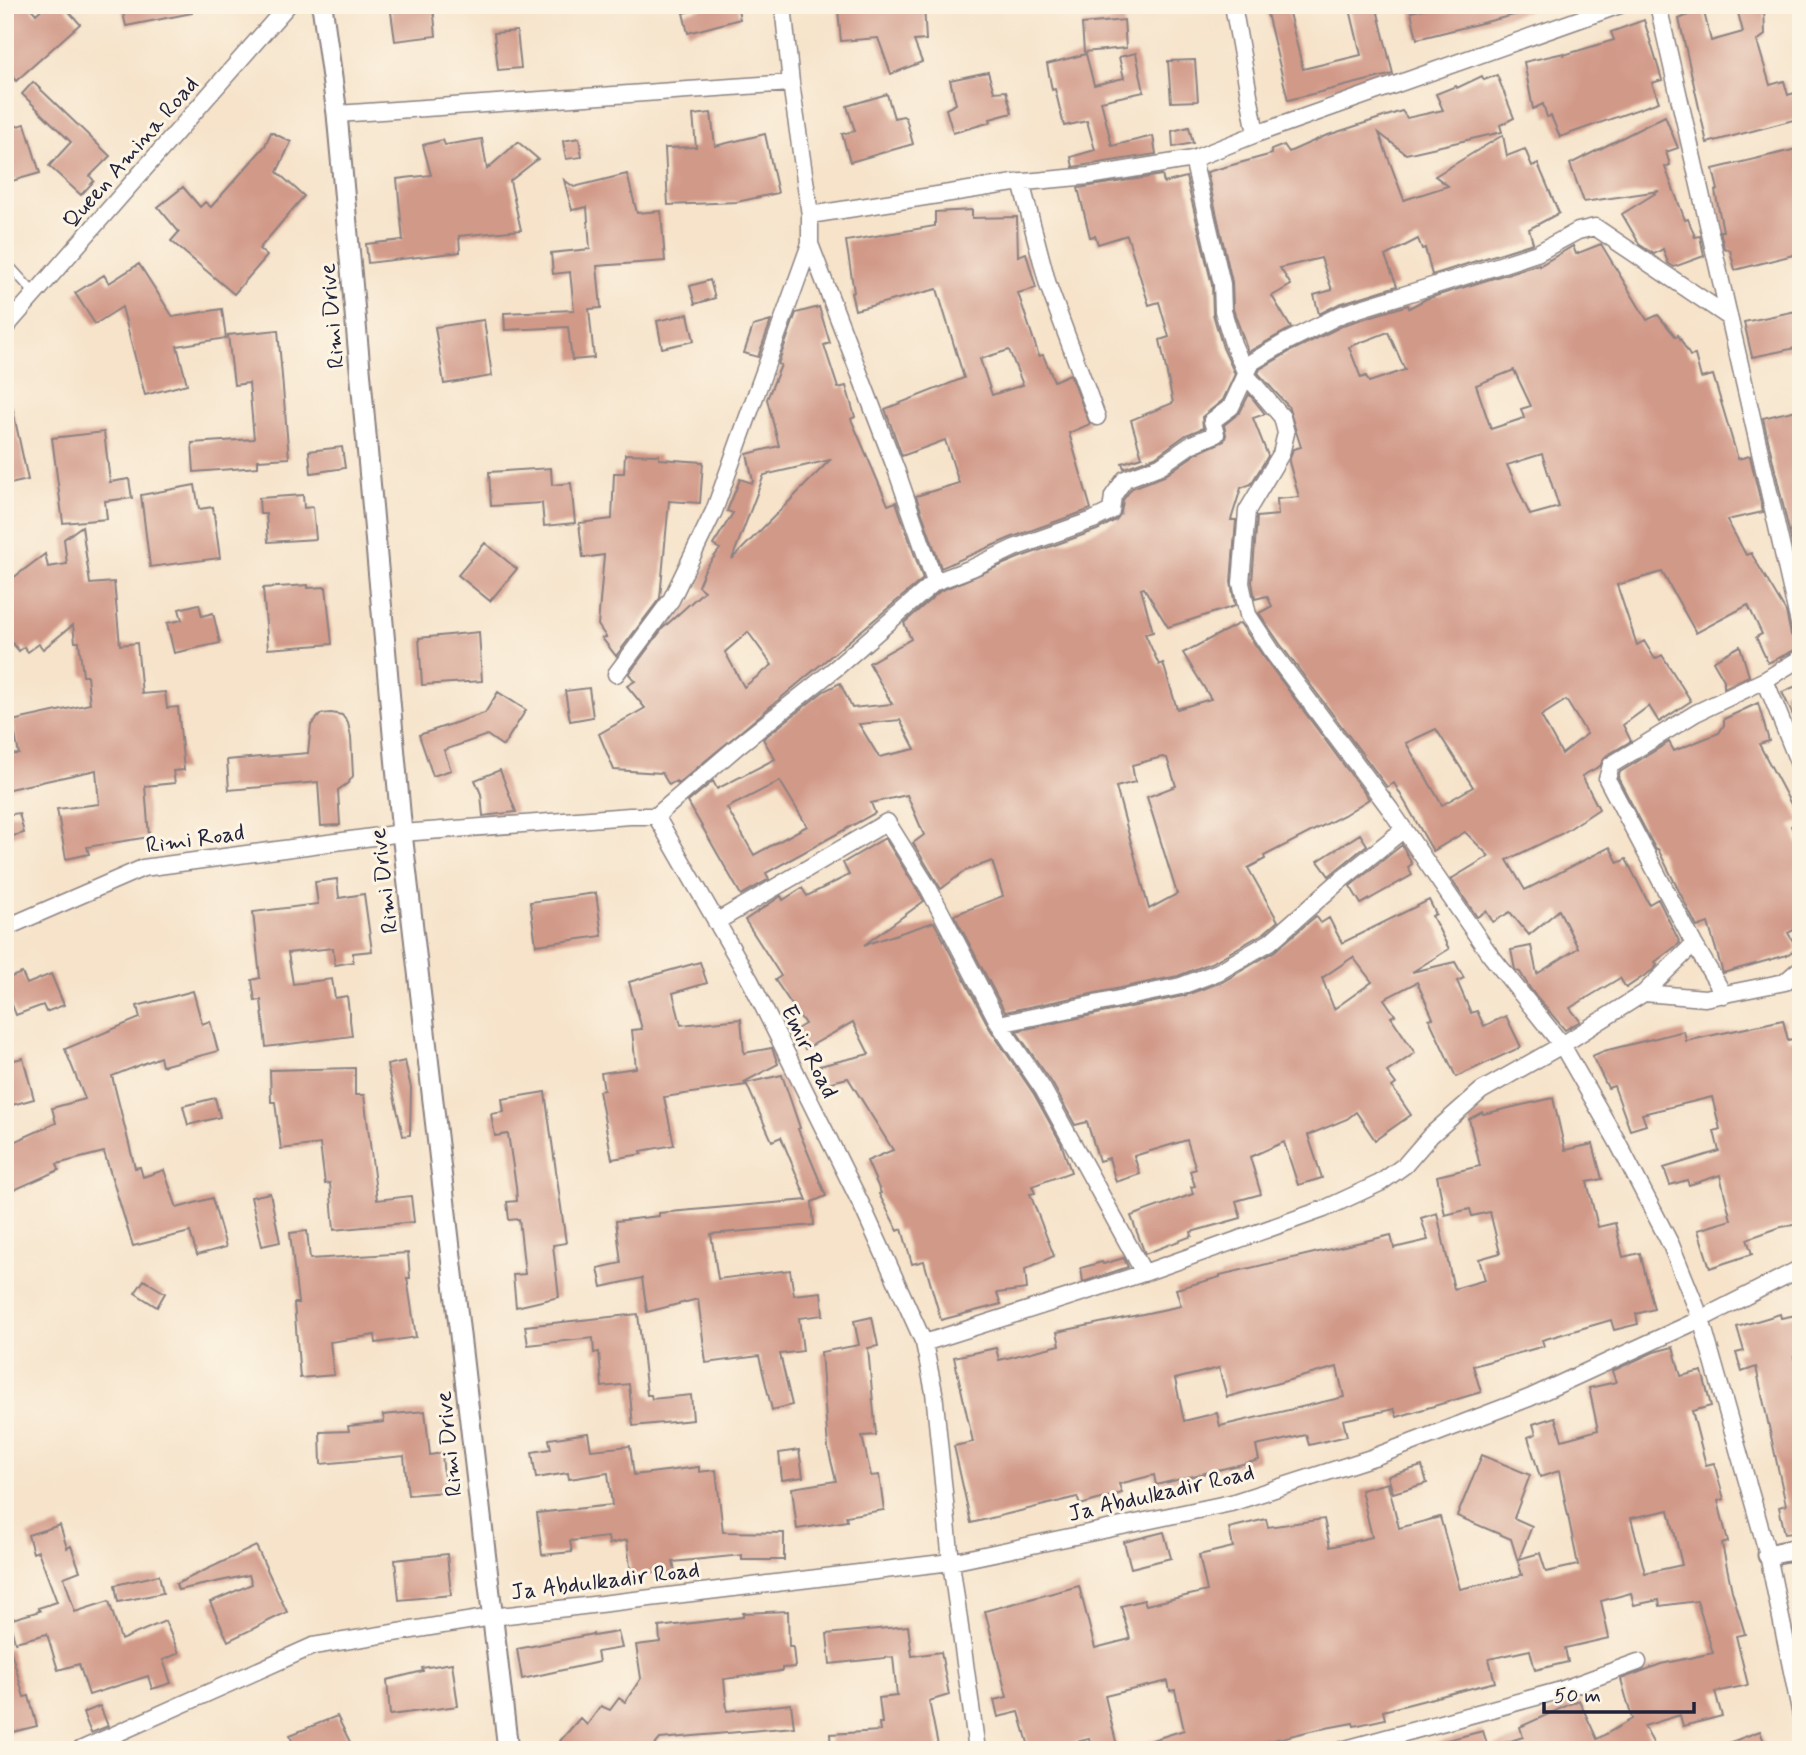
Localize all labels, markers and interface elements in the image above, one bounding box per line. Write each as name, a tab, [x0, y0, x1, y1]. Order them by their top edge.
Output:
street label: Queen Amina Road	[57, 71, 206, 236]
street label: Rimi Drive	[313, 262, 353, 370]
street label: Rimi Road	[144, 818, 246, 862]
street label: Rimi Drive	[364, 826, 406, 935]
street label: Emir Road	[773, 1000, 844, 1104]
street label: Rimi Drive	[430, 1390, 470, 1498]
street label: Ja Abdulkadir Road	[1066, 1458, 1257, 1530]
street label: Ja Abdulkadir Road	[509, 1556, 701, 1608]
scale bar	[1544, 1671, 1694, 1715]
text: 50 m	[1554, 1682, 1601, 1710]

